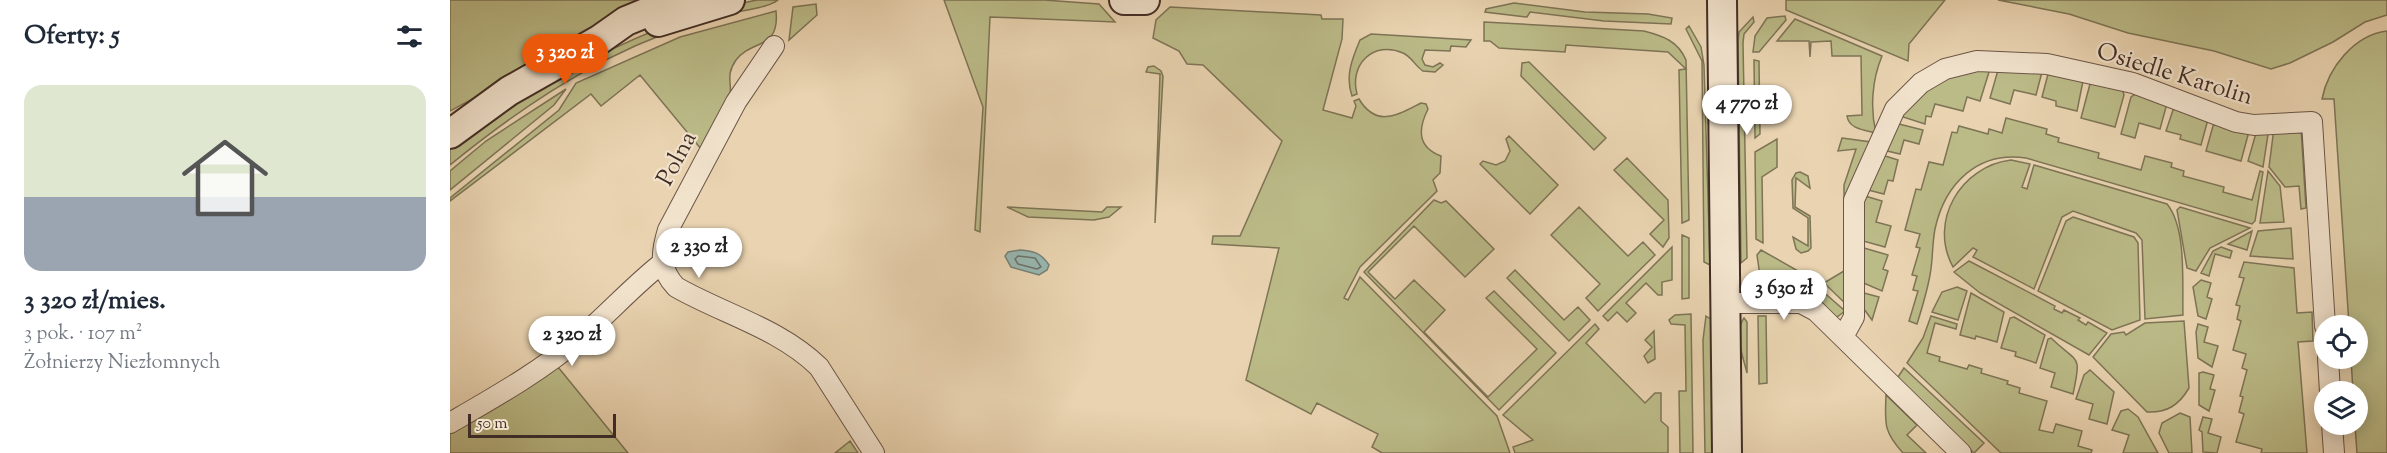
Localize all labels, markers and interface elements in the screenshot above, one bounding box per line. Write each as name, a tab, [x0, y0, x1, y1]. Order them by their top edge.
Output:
text: Oferty: 5	[24, 18, 120, 55]
icon: filters	[393, 20, 426, 53]
pin: 3 320 zł	[503, 34, 627, 85]
street label: Osiedle Karolin	[2092, 35, 2257, 115]
text: 3 320 zł	[536, 39, 594, 68]
pin: 4 770 zł	[1685, 85, 1809, 136]
text: 4 770 zł	[1716, 90, 1778, 119]
icon: home	[171, 124, 279, 232]
street label: Polna	[649, 126, 706, 192]
pin: 2 330 zł	[637, 228, 761, 279]
text: 2 330 zł	[670, 233, 728, 262]
pin: 3 630 zł	[1722, 270, 1846, 321]
text: 3 630 zł	[1755, 275, 1813, 304]
text: 3 320 zł/mies.	[24, 283, 166, 320]
map controls	[2314, 315, 2368, 435]
button: locate	[2314, 315, 2368, 369]
pin: 2 320 zł	[510, 316, 634, 367]
text: 3 pok. · 107 m²	[24, 320, 143, 349]
text: 2 320 zł	[542, 321, 602, 350]
text: Żołnierzy Niezłomnych	[24, 349, 220, 378]
button: layers	[2314, 381, 2368, 435]
scale bar	[468, 411, 616, 438]
text: 50 m	[477, 413, 508, 436]

